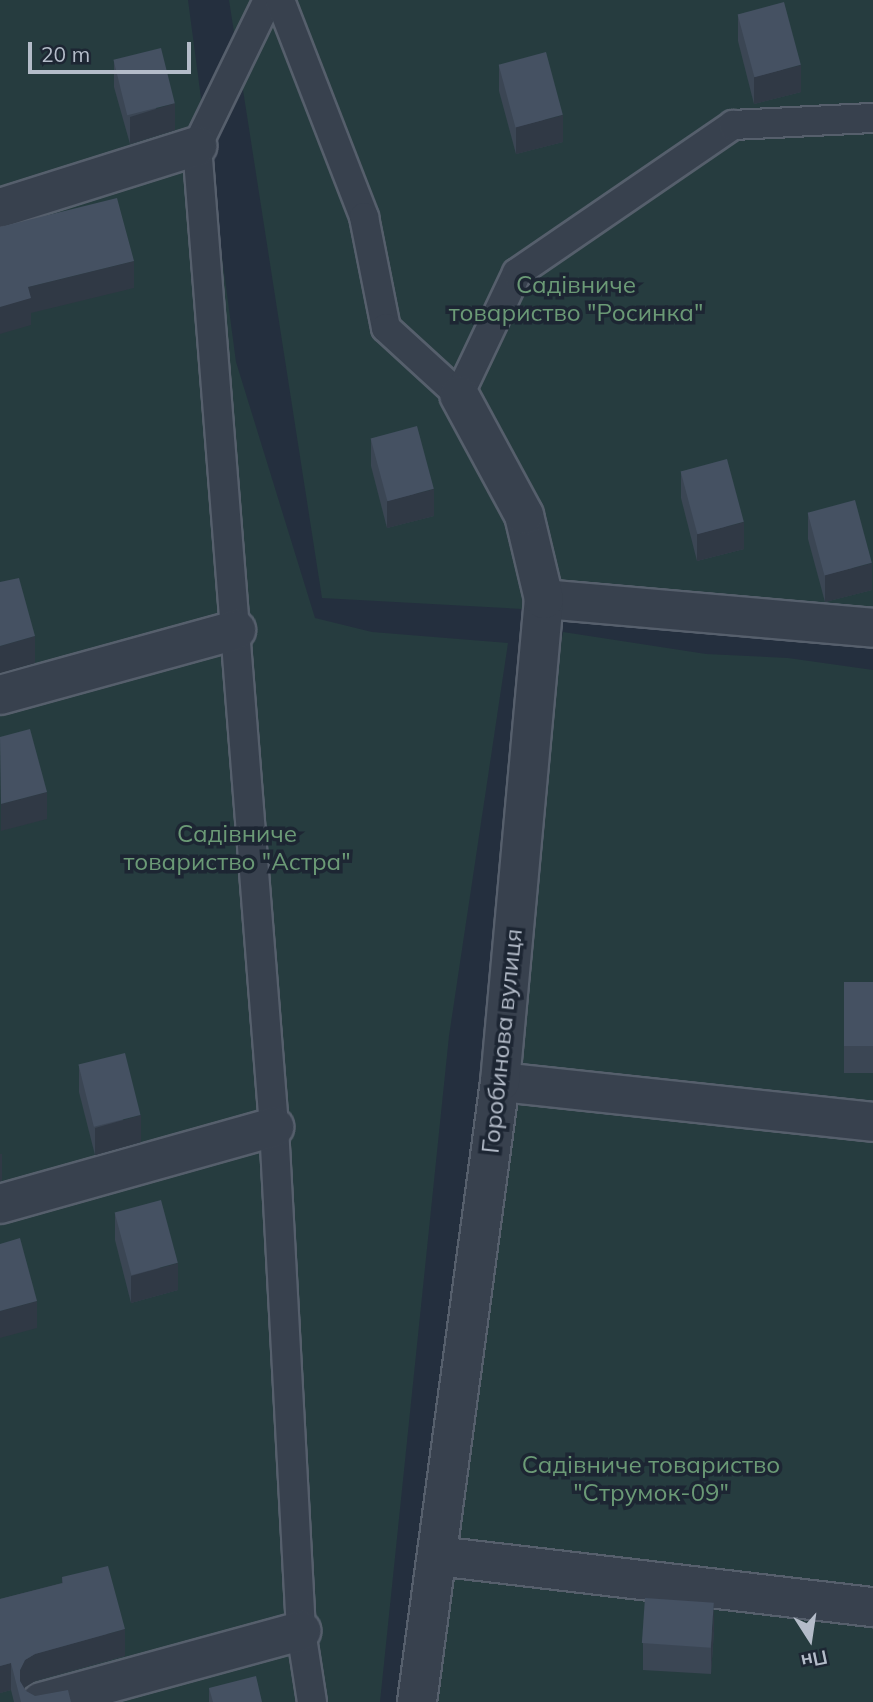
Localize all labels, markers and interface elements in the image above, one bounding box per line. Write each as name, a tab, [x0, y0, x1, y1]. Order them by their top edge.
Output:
scale bar	[32, 28, 194, 72]
text: 20 m	[41, 41, 90, 67]
park label: Садівниче товариство "Росинка"	[449, 271, 703, 327]
park label: Садівниче товариство "Астра"	[123, 820, 351, 876]
street label: Горобинова вулиця	[476, 927, 528, 1155]
park label: Садівниче товариство "Струмок-09"	[522, 1451, 780, 1507]
north arrow	[775, 1604, 845, 1674]
text: Пн	[799, 1645, 830, 1674]

